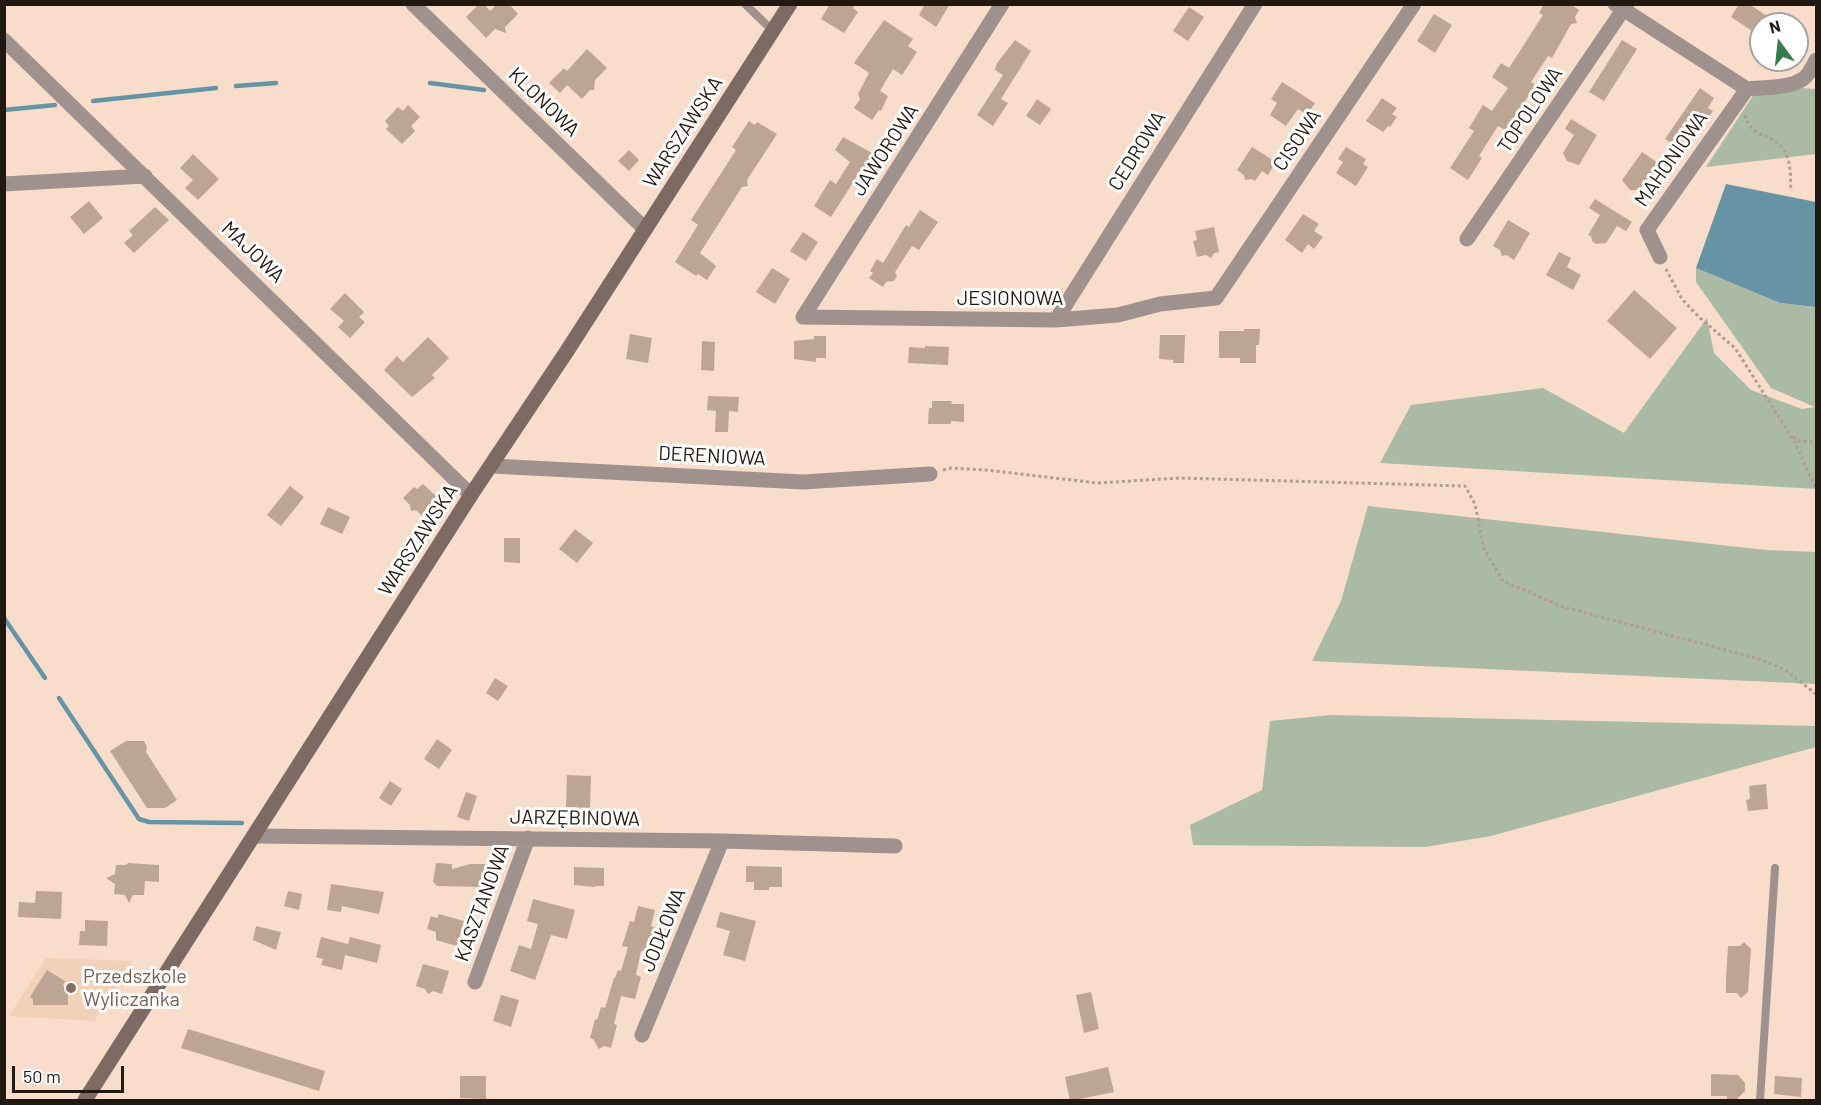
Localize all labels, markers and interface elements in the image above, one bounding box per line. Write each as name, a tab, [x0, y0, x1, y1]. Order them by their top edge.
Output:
north arrow	[1749, 12, 1809, 72]
text: N	[1767, 16, 1782, 37]
street label: KLONOWA	[503, 62, 585, 142]
street label: TOPOLOWA	[1492, 62, 1568, 158]
street label: WARSZAWSKA	[638, 72, 728, 192]
street label: JAWOROWA	[846, 100, 924, 200]
street label: CISOWA	[1268, 105, 1326, 175]
street label: CEDROWA	[1103, 107, 1171, 195]
street label: MAHONIOWA	[1629, 107, 1713, 211]
street label: MAJOWA	[217, 216, 289, 288]
street label: JESIONOWA	[957, 286, 1063, 310]
street label: DERENIOWA	[658, 441, 766, 471]
street label: WARSZAWSKA	[373, 480, 463, 600]
street label: JARZĘBINOWA	[510, 805, 640, 831]
street label: KASZTANOWA	[450, 841, 514, 965]
street label: JODŁOWA	[635, 885, 691, 975]
place label: Przedszkole Wyliczanka	[83, 964, 187, 1011]
marker: Przedszkole Wyliczanka	[64, 981, 78, 995]
scale bar	[15, 1054, 128, 1092]
text: 50 m	[23, 1065, 61, 1087]

